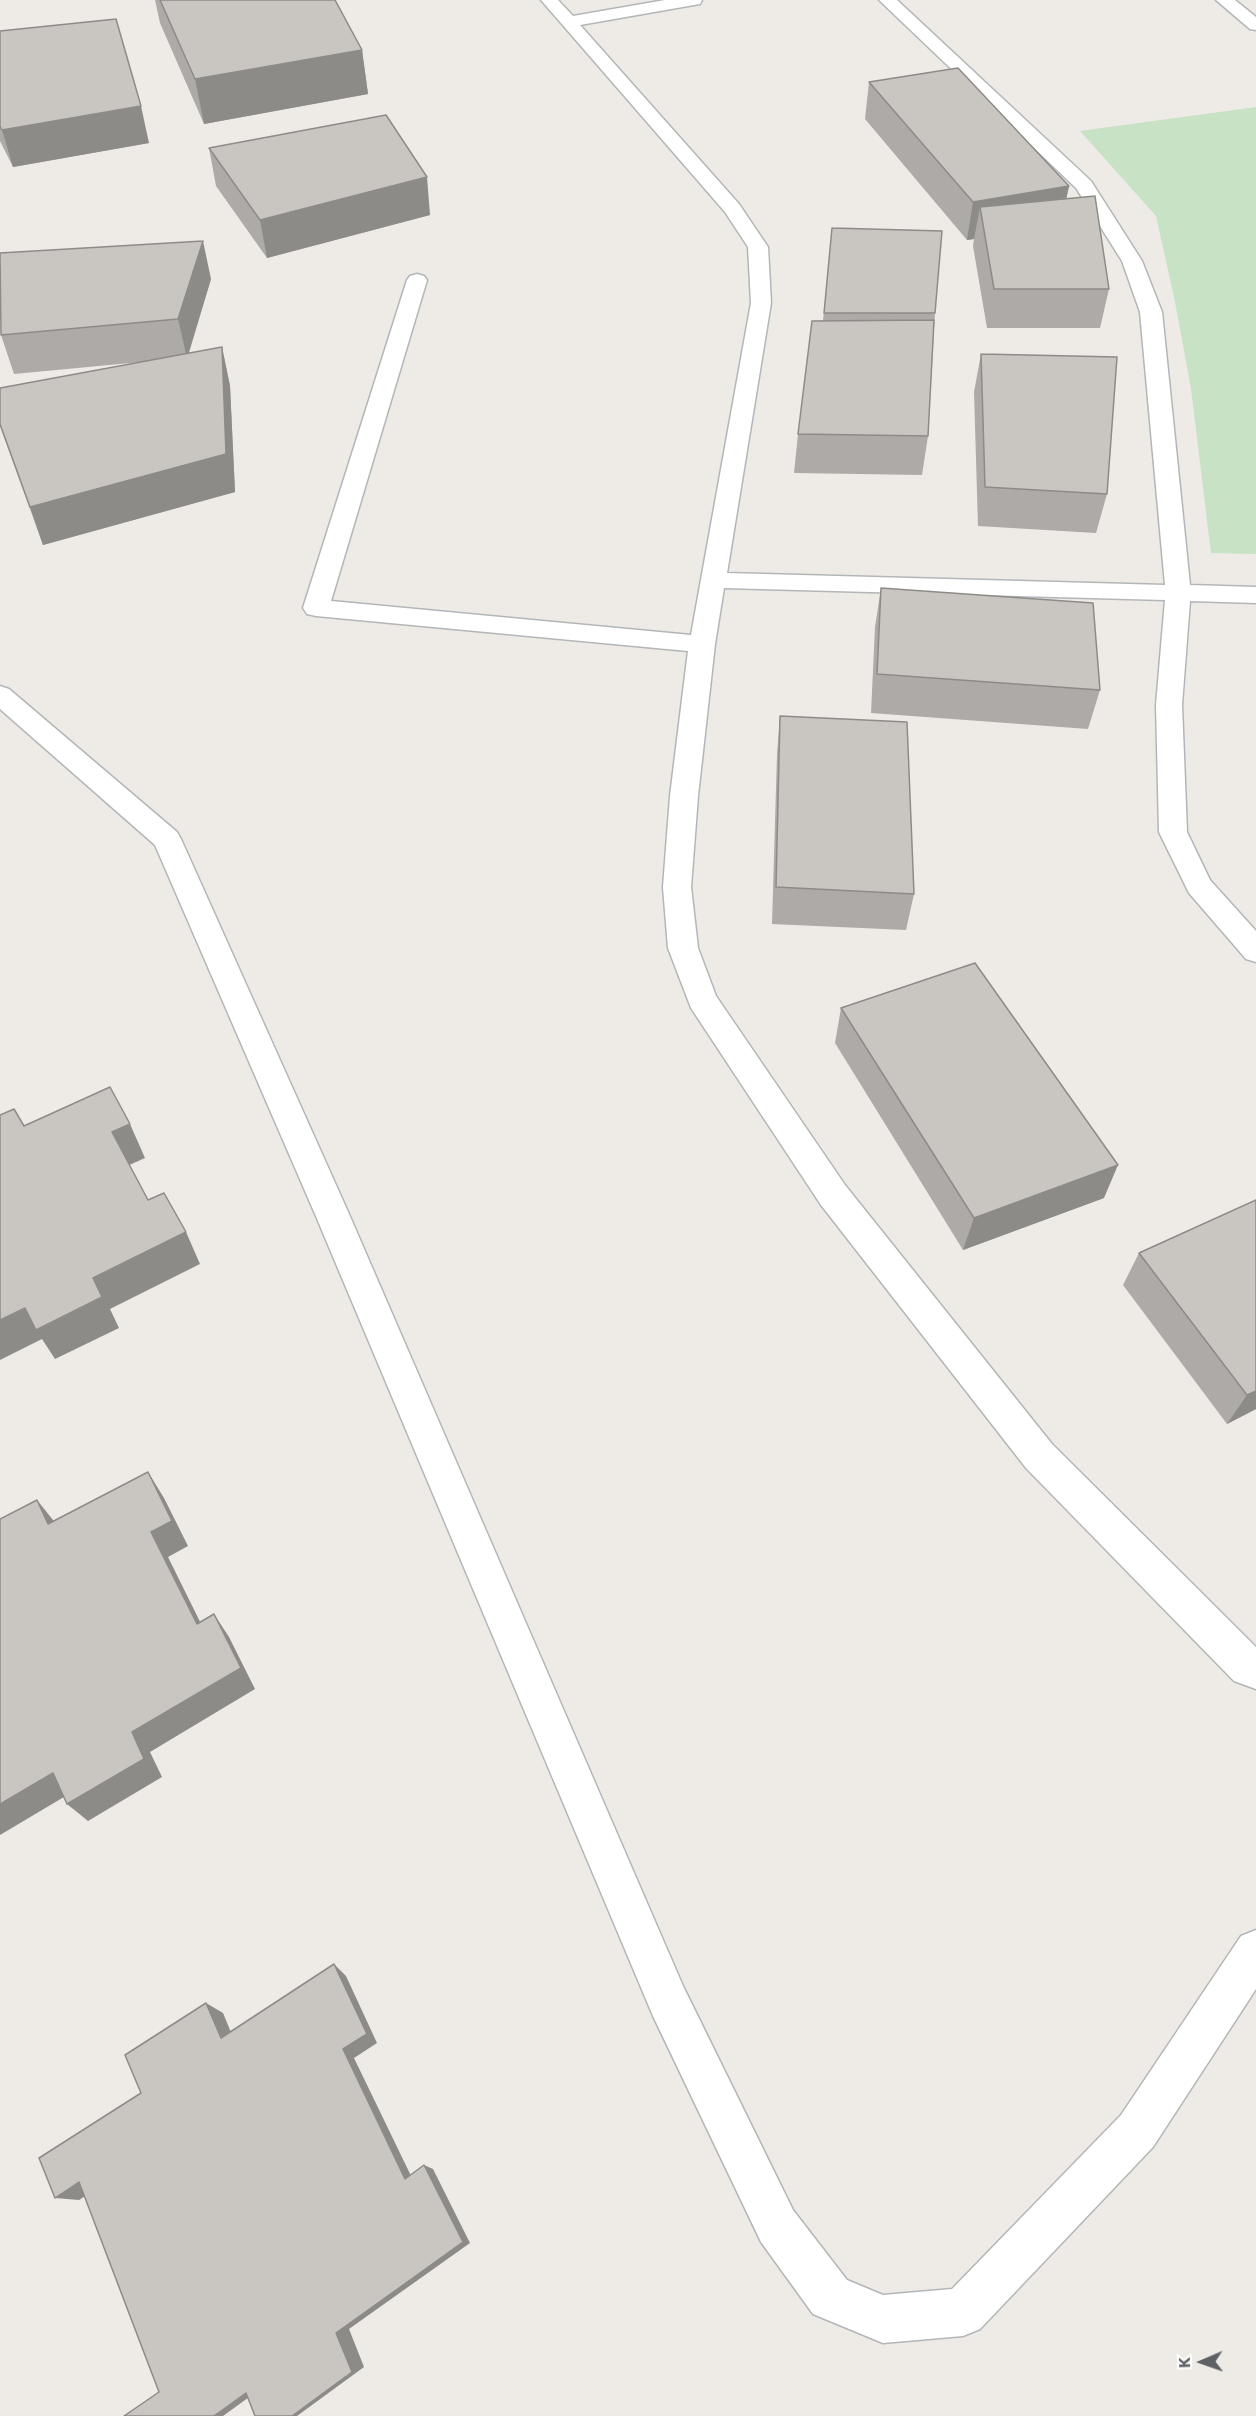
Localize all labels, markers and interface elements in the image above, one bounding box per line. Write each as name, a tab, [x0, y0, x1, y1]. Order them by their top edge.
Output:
north arrow	[1172, 2332, 1232, 2392]
text: K	[1174, 2357, 1193, 2369]

